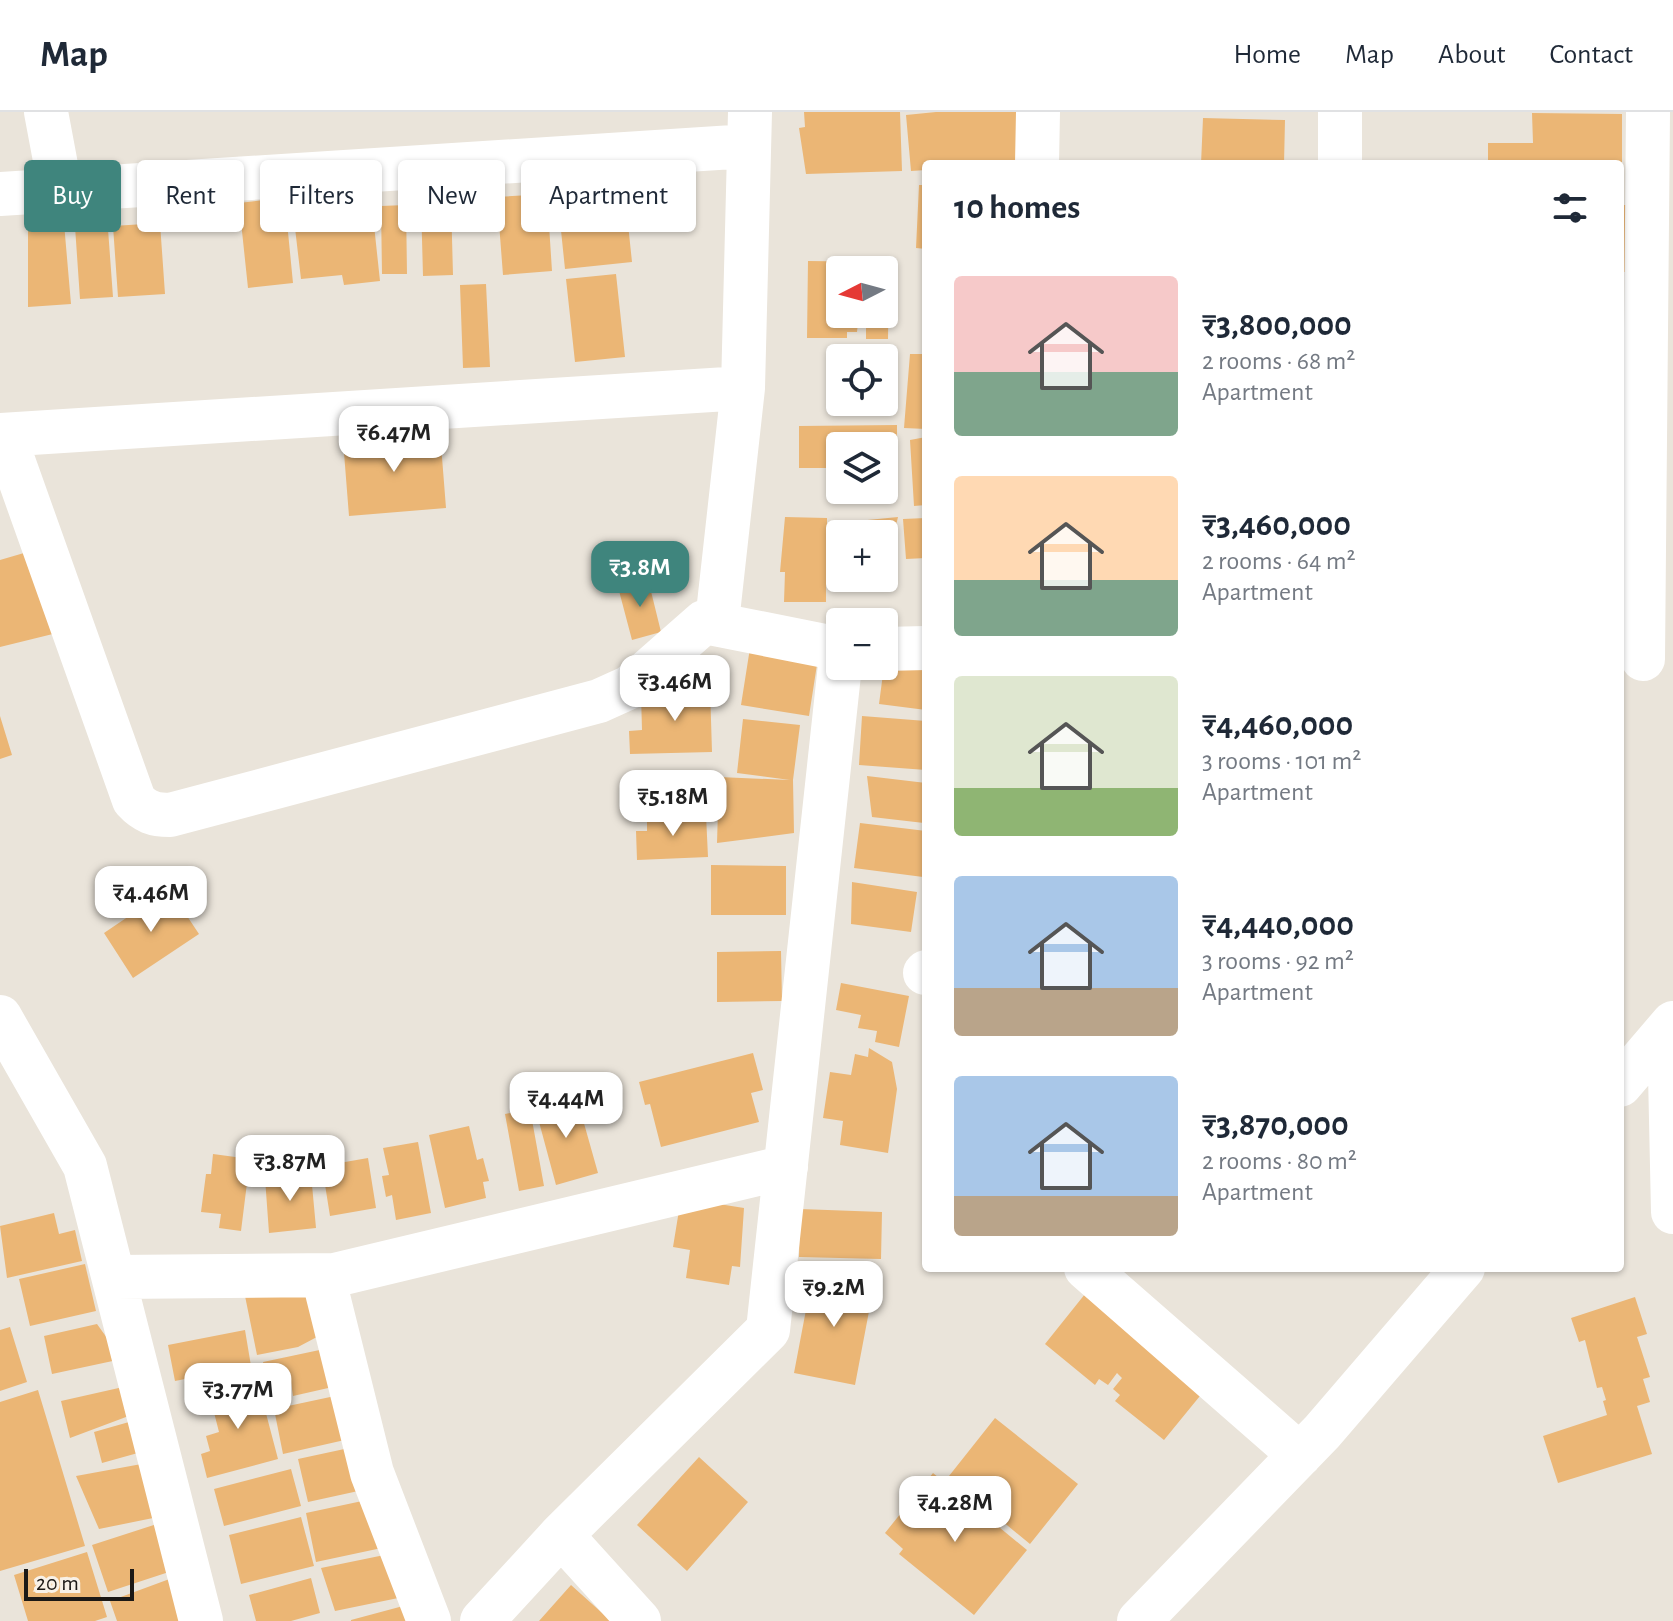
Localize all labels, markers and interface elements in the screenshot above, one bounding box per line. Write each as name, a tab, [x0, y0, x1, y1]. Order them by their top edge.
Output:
text: Map	[40, 36, 108, 74]
text: Home	[1234, 41, 1301, 69]
text: Map	[1345, 41, 1394, 69]
text: About	[1438, 41, 1506, 69]
text: Contact	[1550, 41, 1633, 69]
chip: Buy	[24, 160, 121, 232]
chip: Rent	[137, 160, 244, 232]
chip: Filters	[260, 160, 382, 232]
chip: New	[398, 160, 505, 232]
chip: Apartment	[521, 160, 696, 232]
icon: filters	[1548, 186, 1592, 230]
text: 10 homes	[954, 191, 1080, 225]
north arrow	[826, 256, 898, 328]
map controls	[826, 256, 898, 680]
icon: home	[1018, 308, 1114, 404]
text: ₹3,800,000	[1202, 308, 1352, 342]
button: locate	[826, 344, 898, 416]
text: 2 rooms · 68 m²	[1202, 348, 1355, 374]
text: Apartment	[1202, 379, 1313, 405]
pin: ₹6.47M	[329, 406, 459, 474]
text: ₹6.47M	[357, 419, 431, 445]
button: layers	[826, 432, 898, 504]
icon: home	[1018, 508, 1114, 604]
text: ₹3,460,000	[1202, 508, 1351, 542]
button: +	[826, 520, 898, 592]
pin: ₹3.8M	[584, 541, 696, 609]
text: 2 rooms · 64 m²	[1202, 548, 1356, 574]
text: ₹3.8M	[609, 554, 671, 580]
text: Apartment	[1202, 579, 1313, 605]
button: −	[826, 608, 898, 680]
pin: ₹3.46M	[610, 655, 740, 723]
text: ₹3.46M	[638, 668, 712, 694]
icon: home	[1018, 708, 1114, 804]
text: ₹4,460,000	[1202, 708, 1353, 742]
text: 3 rooms · 101 m²	[1202, 748, 1361, 774]
pin: ₹5.18M	[608, 770, 738, 838]
text: Apartment	[1202, 779, 1313, 805]
text: ₹5.18M	[638, 783, 708, 809]
pin: ₹4.46M	[86, 866, 216, 934]
text: ₹4.46M	[113, 879, 189, 905]
icon: home	[1018, 908, 1114, 1004]
text: ₹4,440,000	[1202, 908, 1354, 942]
text: 3 rooms · 92 m²	[1202, 948, 1354, 974]
text: Apartment	[1202, 979, 1313, 1005]
pin: ₹4.44M	[501, 1072, 631, 1140]
text: ₹4.44M	[528, 1085, 604, 1111]
icon: home	[1018, 1108, 1114, 1204]
text: ₹3,870,000	[1202, 1108, 1349, 1142]
pin: ₹3.87M	[225, 1135, 355, 1203]
text: ₹3.87M	[254, 1148, 326, 1174]
text: 2 rooms · 80 m²	[1202, 1148, 1357, 1174]
text: Apartment	[1202, 1179, 1313, 1205]
pin: ₹9.2M	[778, 1261, 890, 1329]
text: ₹9.2M	[803, 1274, 865, 1300]
pin: ₹3.77M	[173, 1363, 303, 1431]
text: ₹3.77M	[202, 1376, 274, 1402]
pin: ₹4.28M	[890, 1476, 1020, 1544]
text: ₹4.28M	[917, 1489, 993, 1515]
scale bar	[24, 1565, 134, 1601]
text: 20 m	[36, 1572, 79, 1594]

